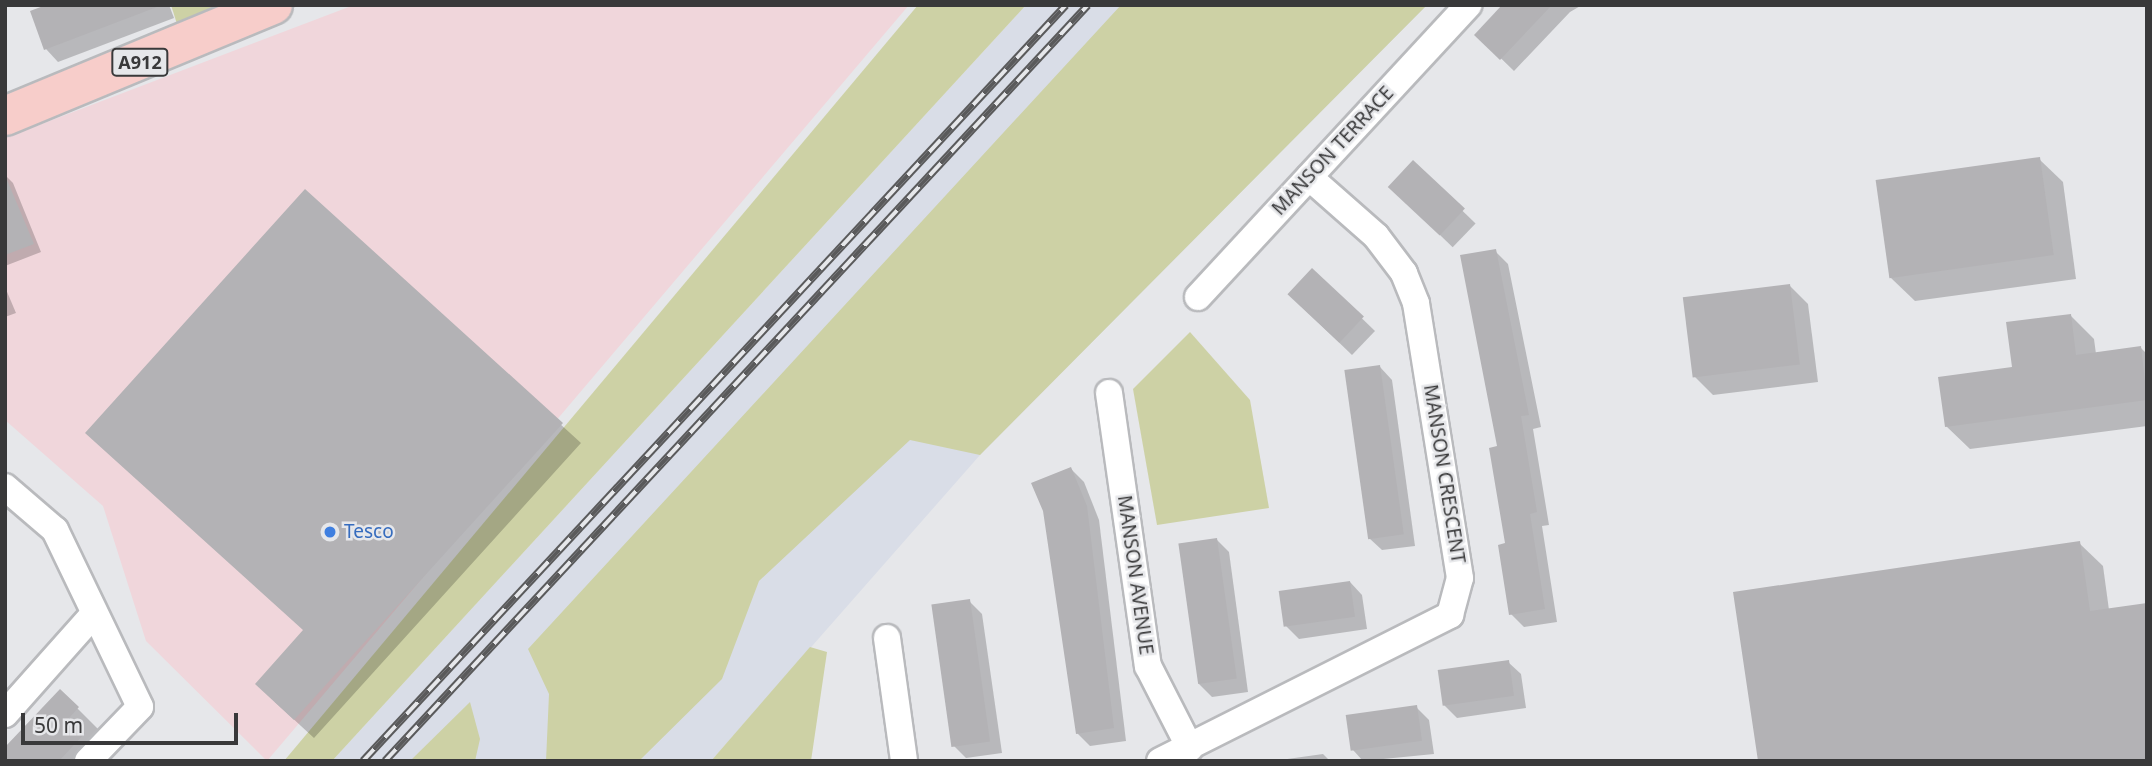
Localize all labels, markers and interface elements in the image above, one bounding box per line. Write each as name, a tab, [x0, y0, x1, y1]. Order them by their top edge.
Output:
road number: A912	[110, 48, 170, 76]
street label: MANSON TERRACE	[1268, 82, 1398, 220]
street label: MANSON CRESCENT	[1419, 383, 1469, 565]
street label: MANSON AVENUE	[1113, 494, 1157, 656]
place label: Tesco	[344, 521, 394, 543]
marker: Tesco	[322, 524, 338, 540]
scale bar	[24, 700, 242, 744]
text: 50 m	[34, 711, 83, 739]

